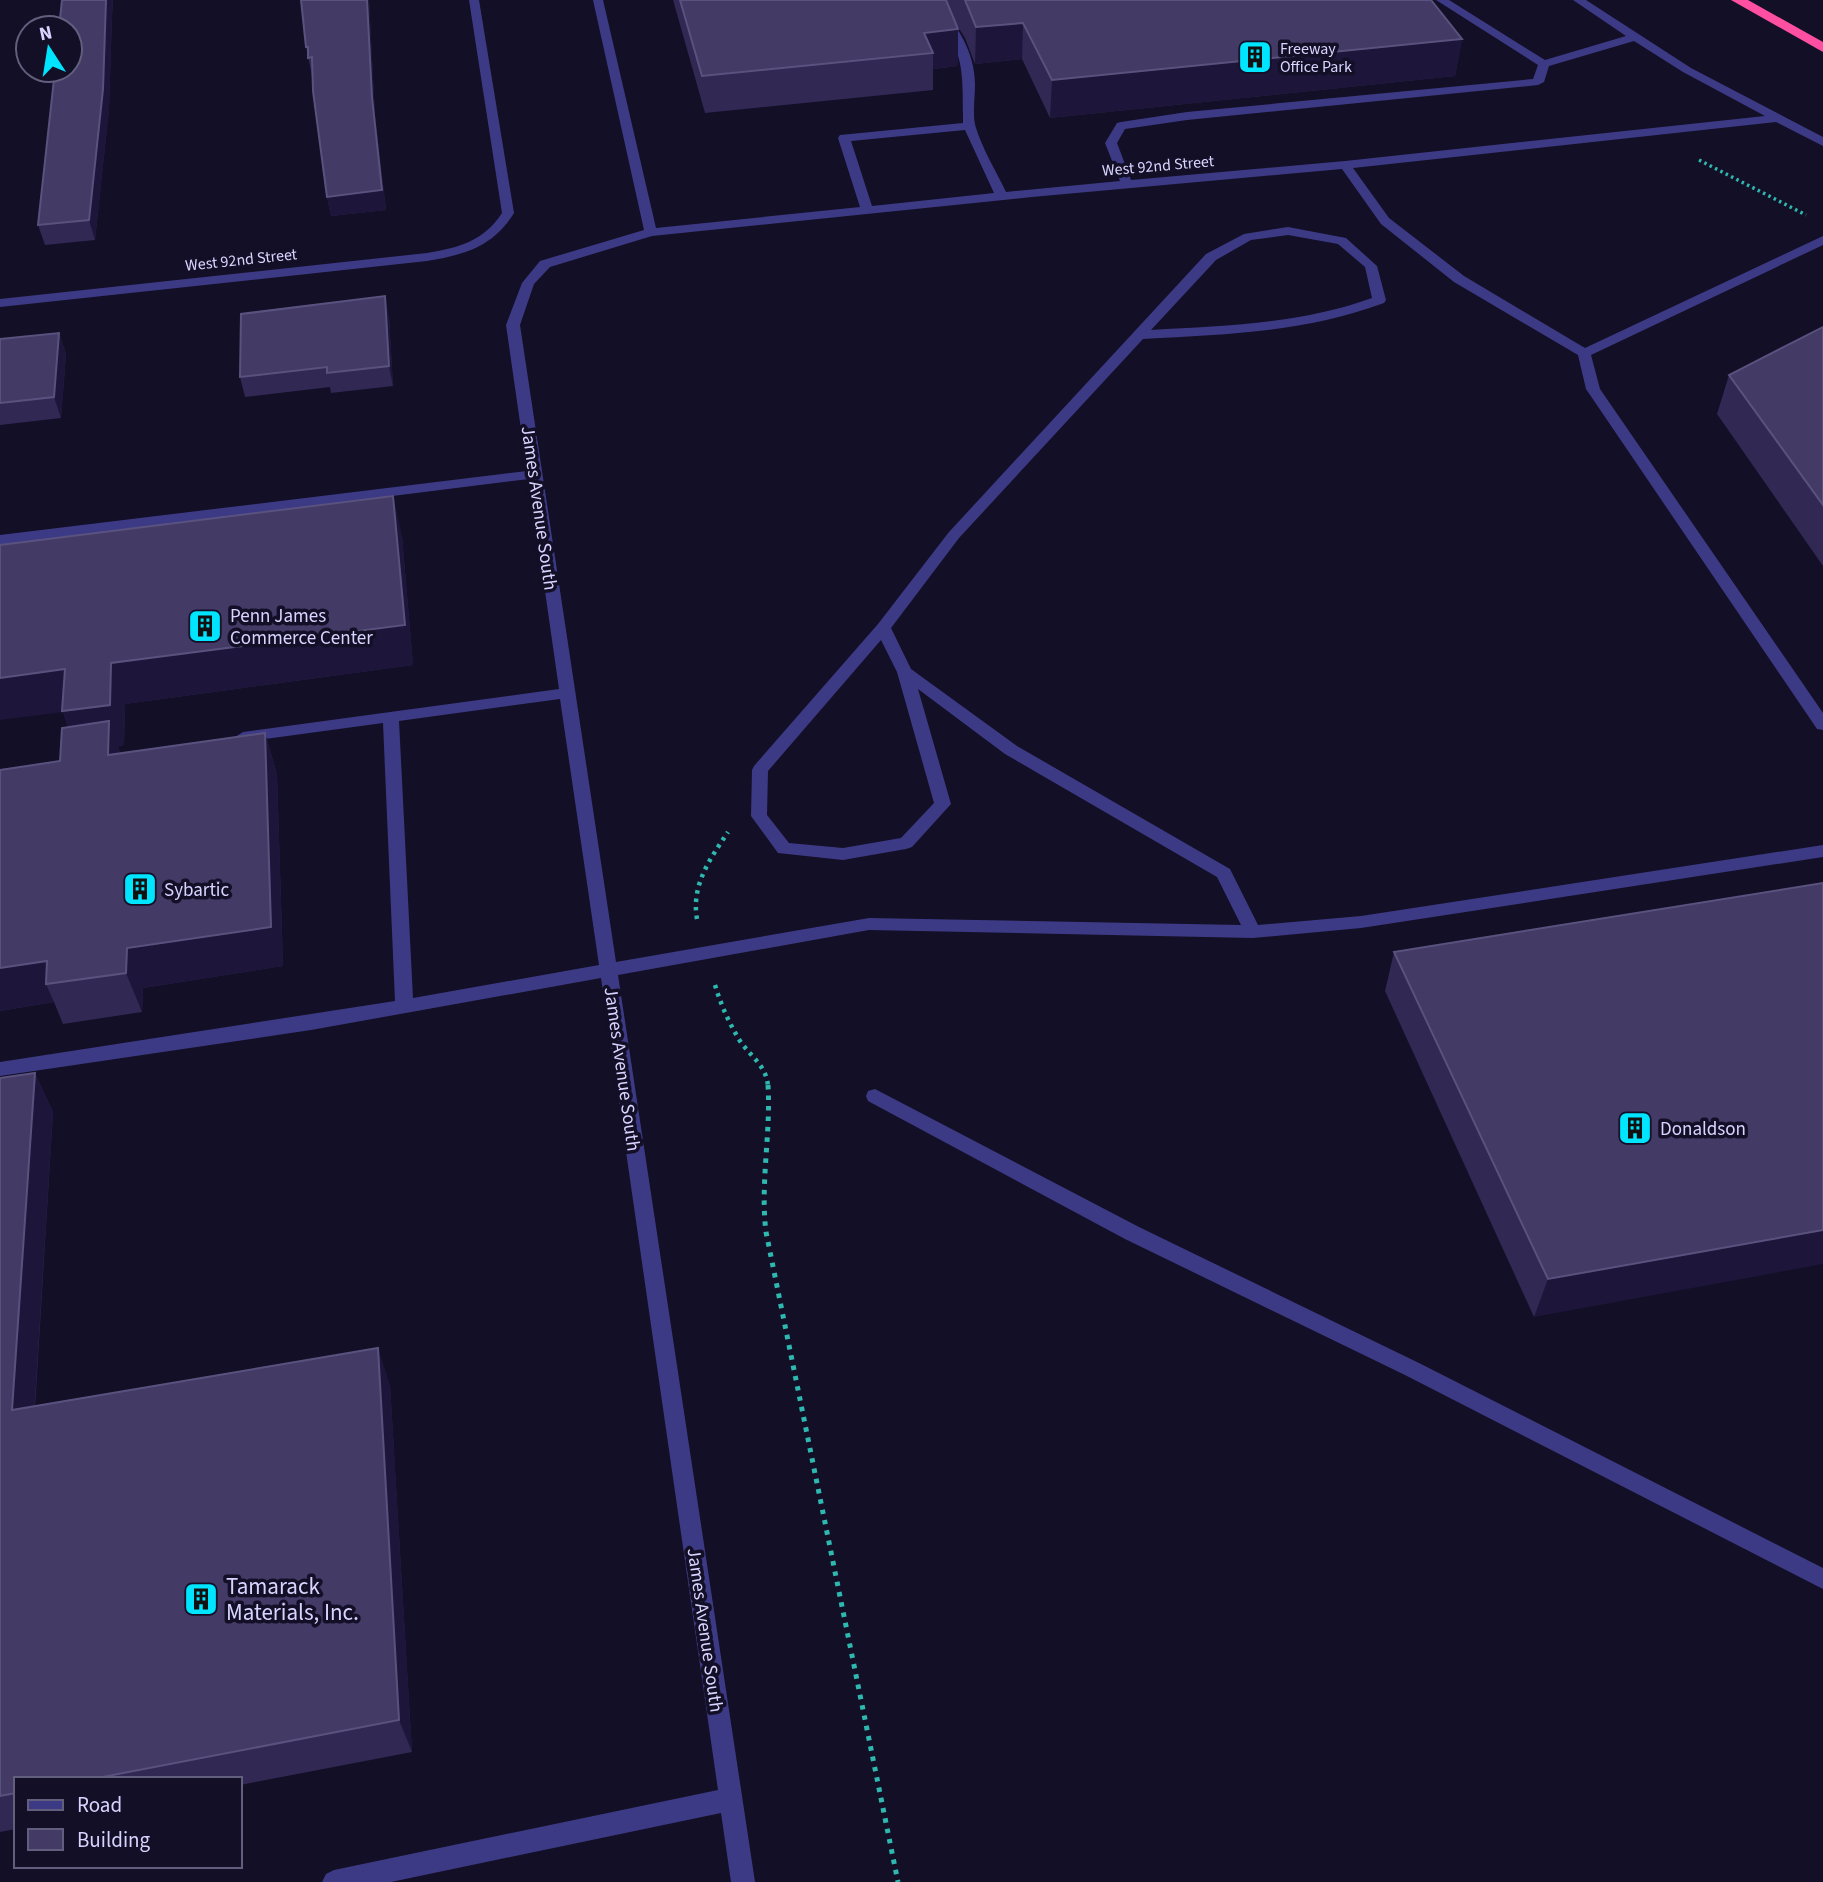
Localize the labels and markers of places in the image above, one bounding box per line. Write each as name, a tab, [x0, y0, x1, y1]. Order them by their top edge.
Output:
building icon: Freeway Office Park	[1236, 38, 1274, 76]
place label: Freeway Office Park	[1280, 38, 1352, 78]
place label: Penn James Commerce Center	[230, 603, 373, 652]
building icon: Penn James Commerce Center	[186, 607, 224, 645]
building icon: Sybartic	[121, 870, 159, 908]
place label: Sybartic	[164, 877, 230, 904]
building icon: Donaldson	[1616, 1109, 1654, 1147]
place label: Donaldson	[1660, 1116, 1746, 1143]
place label: Tamarack Materials, Inc.	[226, 1570, 359, 1629]
building icon: Tamarack Materials, Inc.	[182, 1580, 220, 1618]

